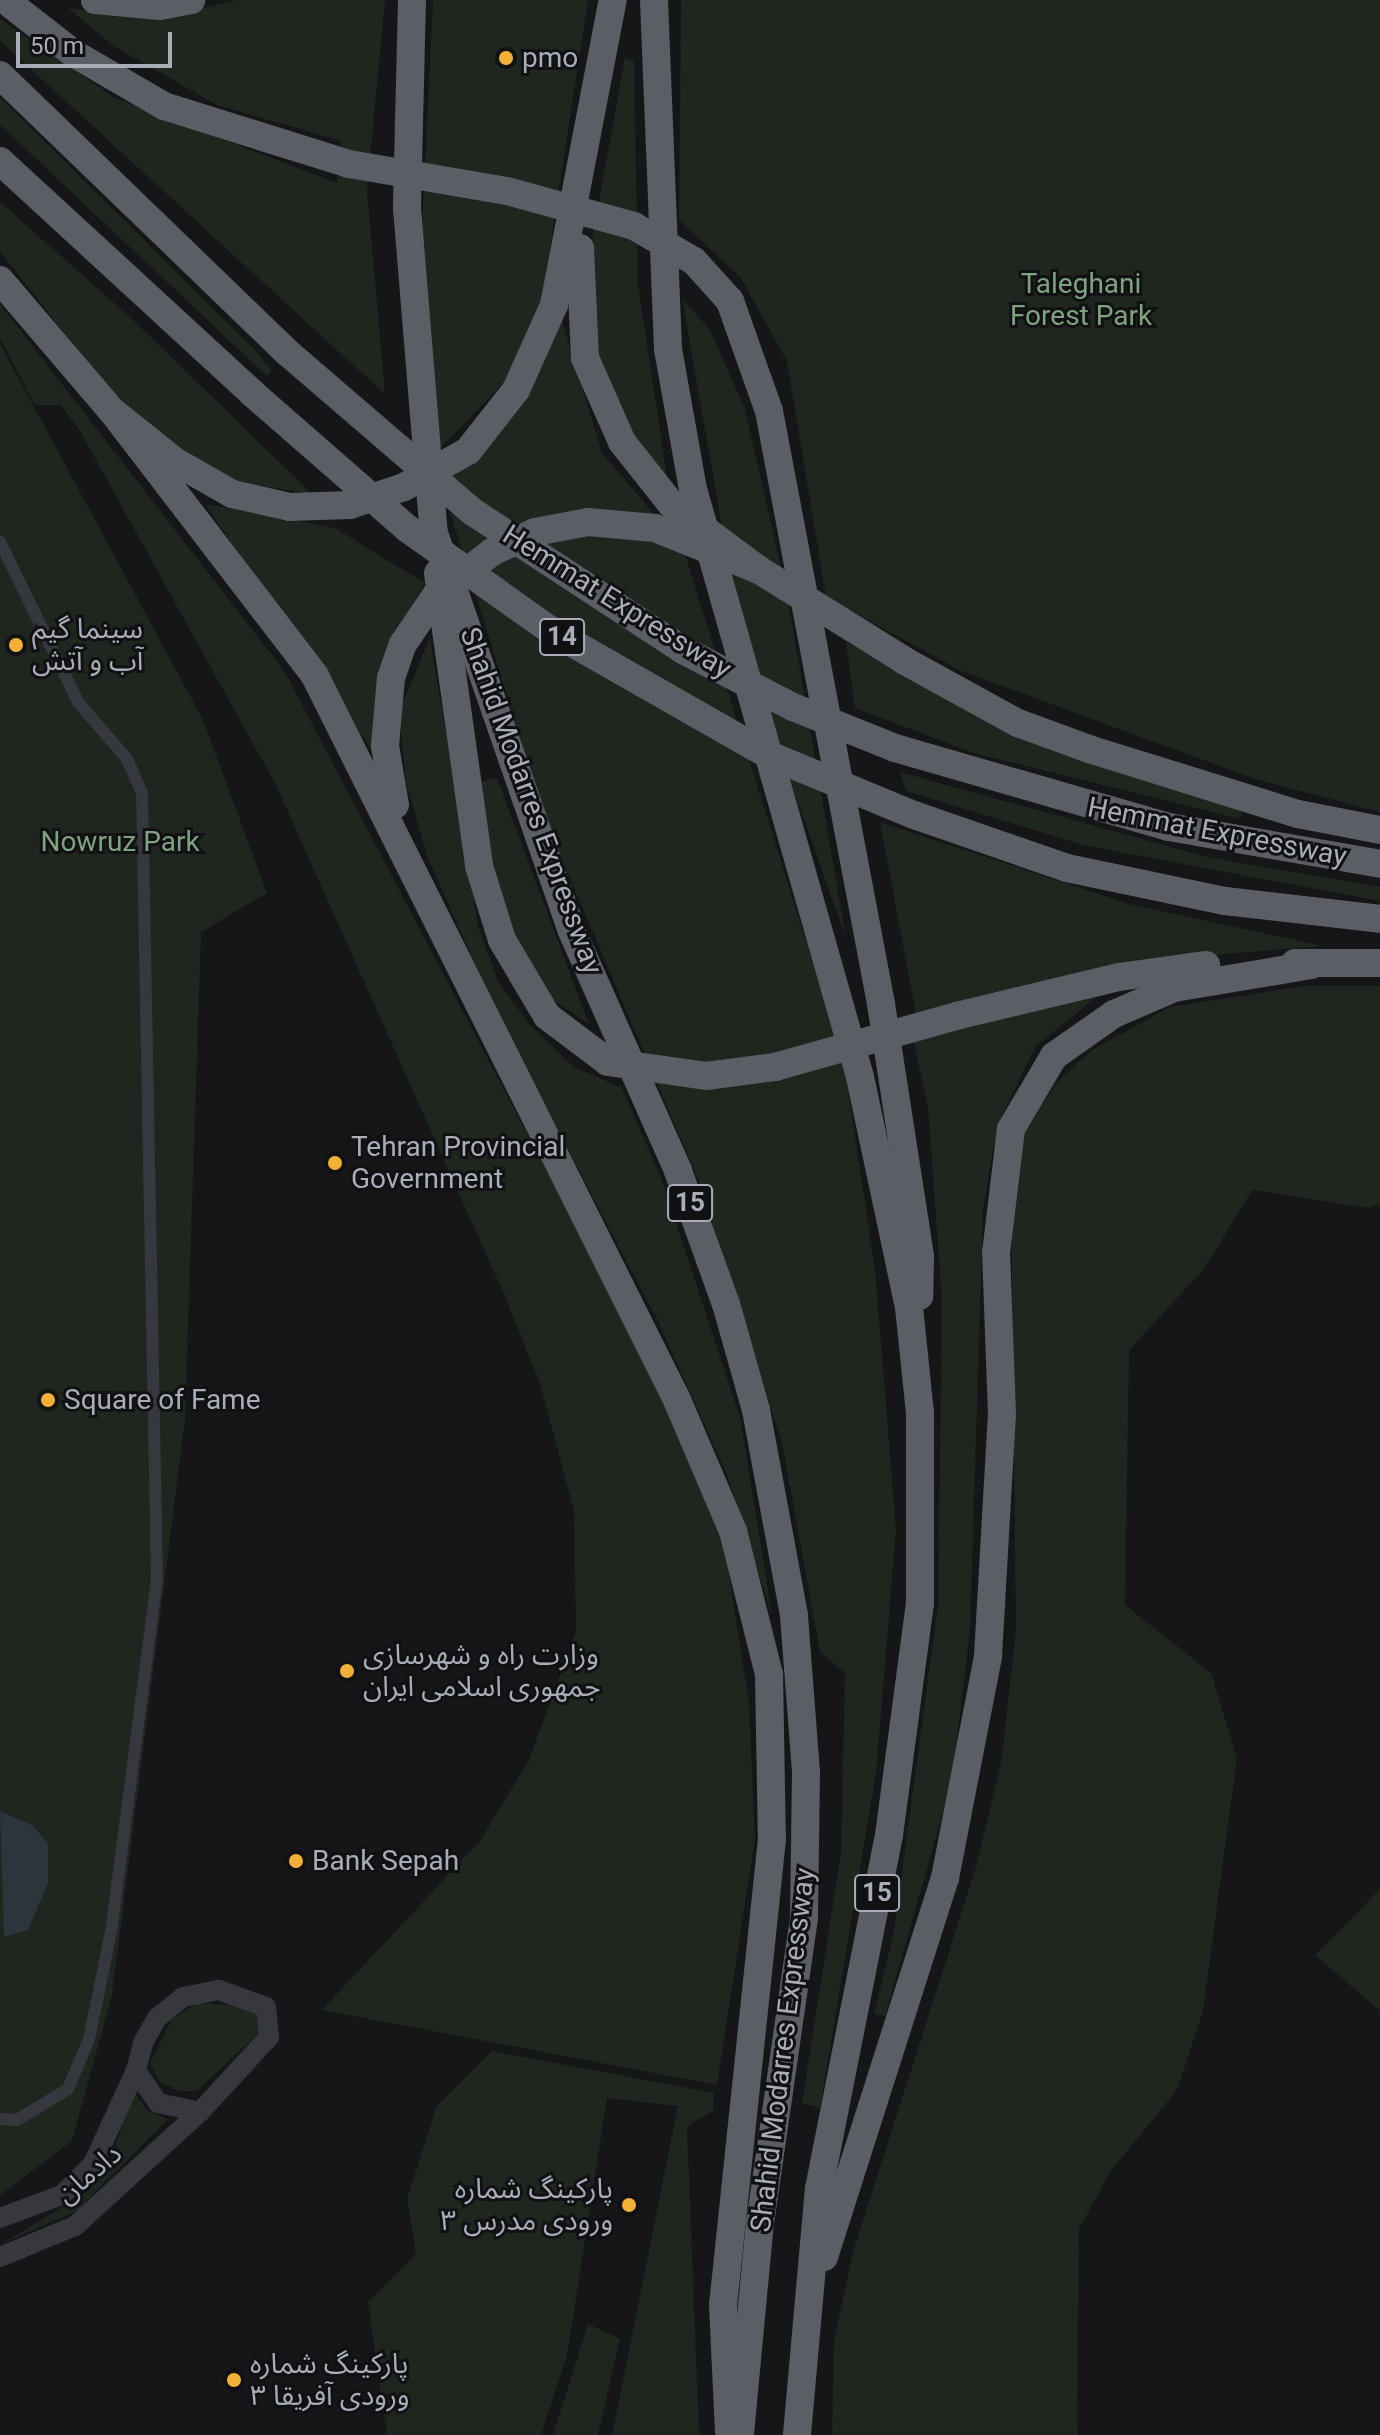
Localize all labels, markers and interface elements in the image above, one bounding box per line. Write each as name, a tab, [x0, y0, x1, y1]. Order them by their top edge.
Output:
scale bar	[20, 16, 176, 66]
text: 50 m	[30, 32, 84, 60]
place label: pmo	[522, 41, 578, 75]
marker: pmo	[497, 49, 515, 67]
park label: Taleghani Forest Park	[1010, 267, 1152, 333]
street label: Hemmat Expressway	[497, 518, 737, 686]
place label: سینما گیم آب و آتش	[32, 612, 143, 678]
road number: 14	[538, 615, 586, 659]
street label: Shahid Modarres Expressway	[453, 623, 609, 979]
marker: سینما گیم آب و آتش	[7, 636, 25, 654]
street label: Hemmat Expressway	[1085, 790, 1349, 874]
park label: Nowruz Park	[40, 825, 200, 859]
place label: Tehran Provincial Government	[351, 1130, 565, 1196]
marker: Tehran Provincial Government	[326, 1154, 344, 1172]
road number: 15	[666, 1181, 714, 1225]
place label: Square of Fame	[64, 1383, 261, 1417]
marker: Square of Fame	[39, 1391, 57, 1409]
place label: وزارت راه و شهرسازی جمهوری اسلامی ایران	[363, 1638, 600, 1704]
marker: وزارت راه و شهرسازی جمهوری اسلامی ایران	[338, 1662, 356, 1680]
place label: Bank Sepah	[312, 1844, 459, 1878]
marker: Bank Sepah	[287, 1852, 305, 1870]
street label: Shahid Modarres Expressway	[744, 1866, 822, 2234]
road number: 15	[853, 1871, 901, 1915]
street label: دادمان	[49, 2137, 129, 2211]
place label: پارکینگ شماره ۳ ورودی مدرس	[440, 2172, 613, 2238]
marker: پارکینگ شماره ۳ ورودی مدرس	[620, 2196, 638, 2214]
place label: پارکینگ شماره ۳ ورودی آفریقا	[250, 2347, 410, 2413]
marker: پارکینگ شماره ۳ ورودی آفریقا	[225, 2371, 243, 2389]

